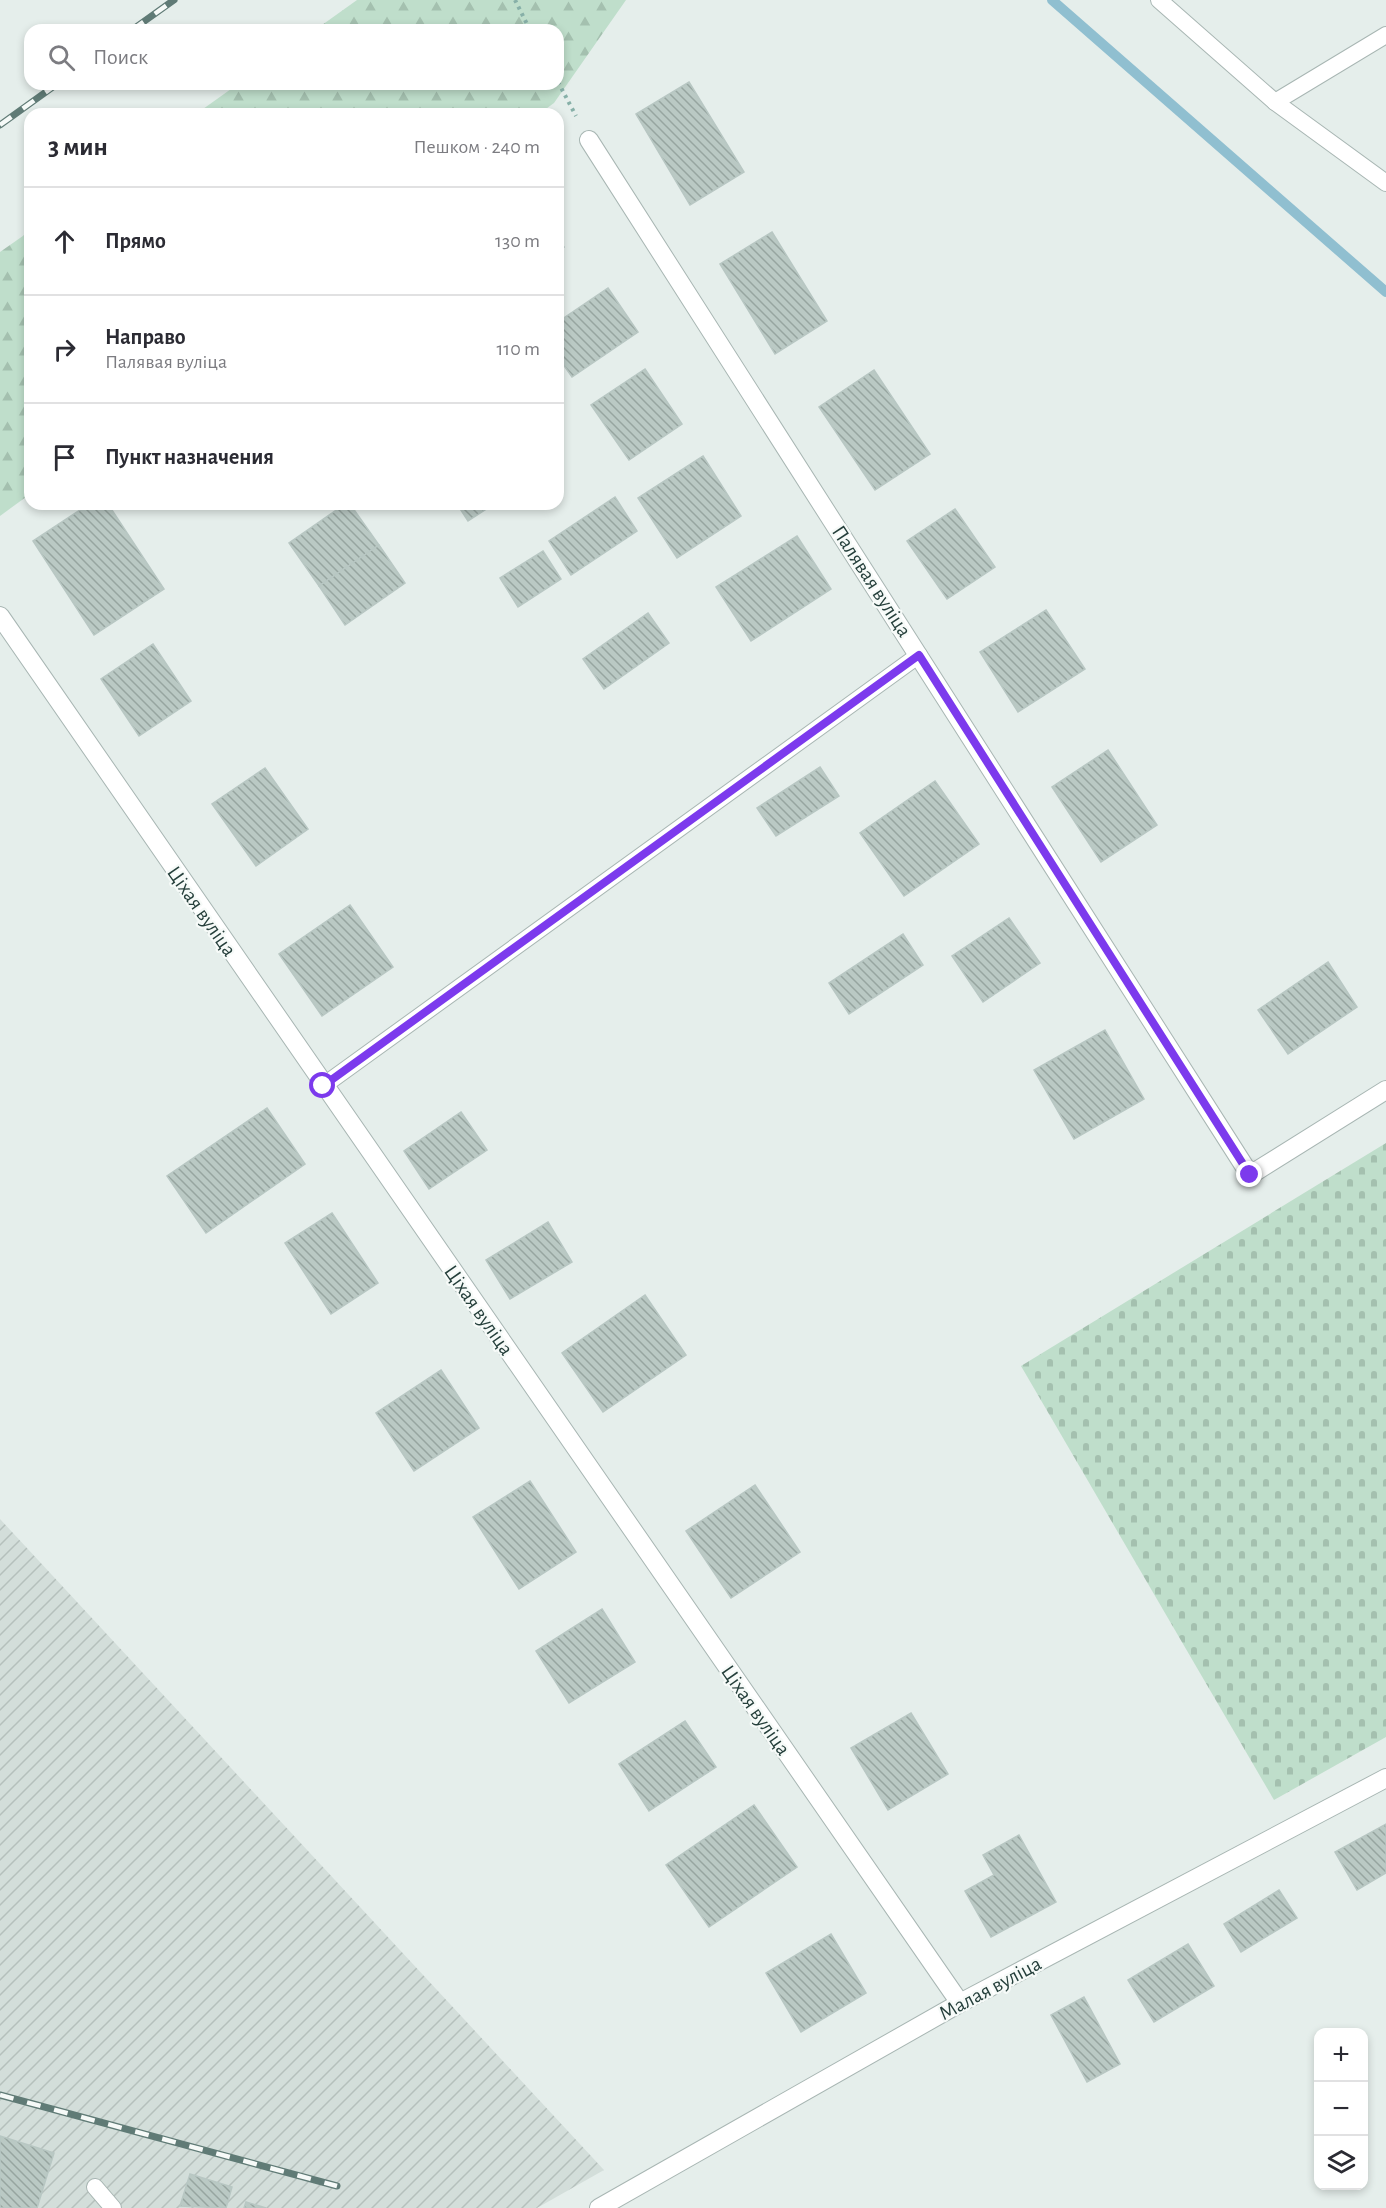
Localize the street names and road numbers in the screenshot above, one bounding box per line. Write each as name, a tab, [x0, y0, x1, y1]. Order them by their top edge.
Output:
street label: Палявая вуліца	[828, 522, 916, 641]
street label: Ціхая вуліца	[163, 862, 240, 961]
street label: Ціхая вуліца	[440, 1261, 517, 1360]
street label: Ціхая вуліца	[717, 1661, 794, 1760]
street label: Малая вуліца	[936, 1953, 1045, 2024]

